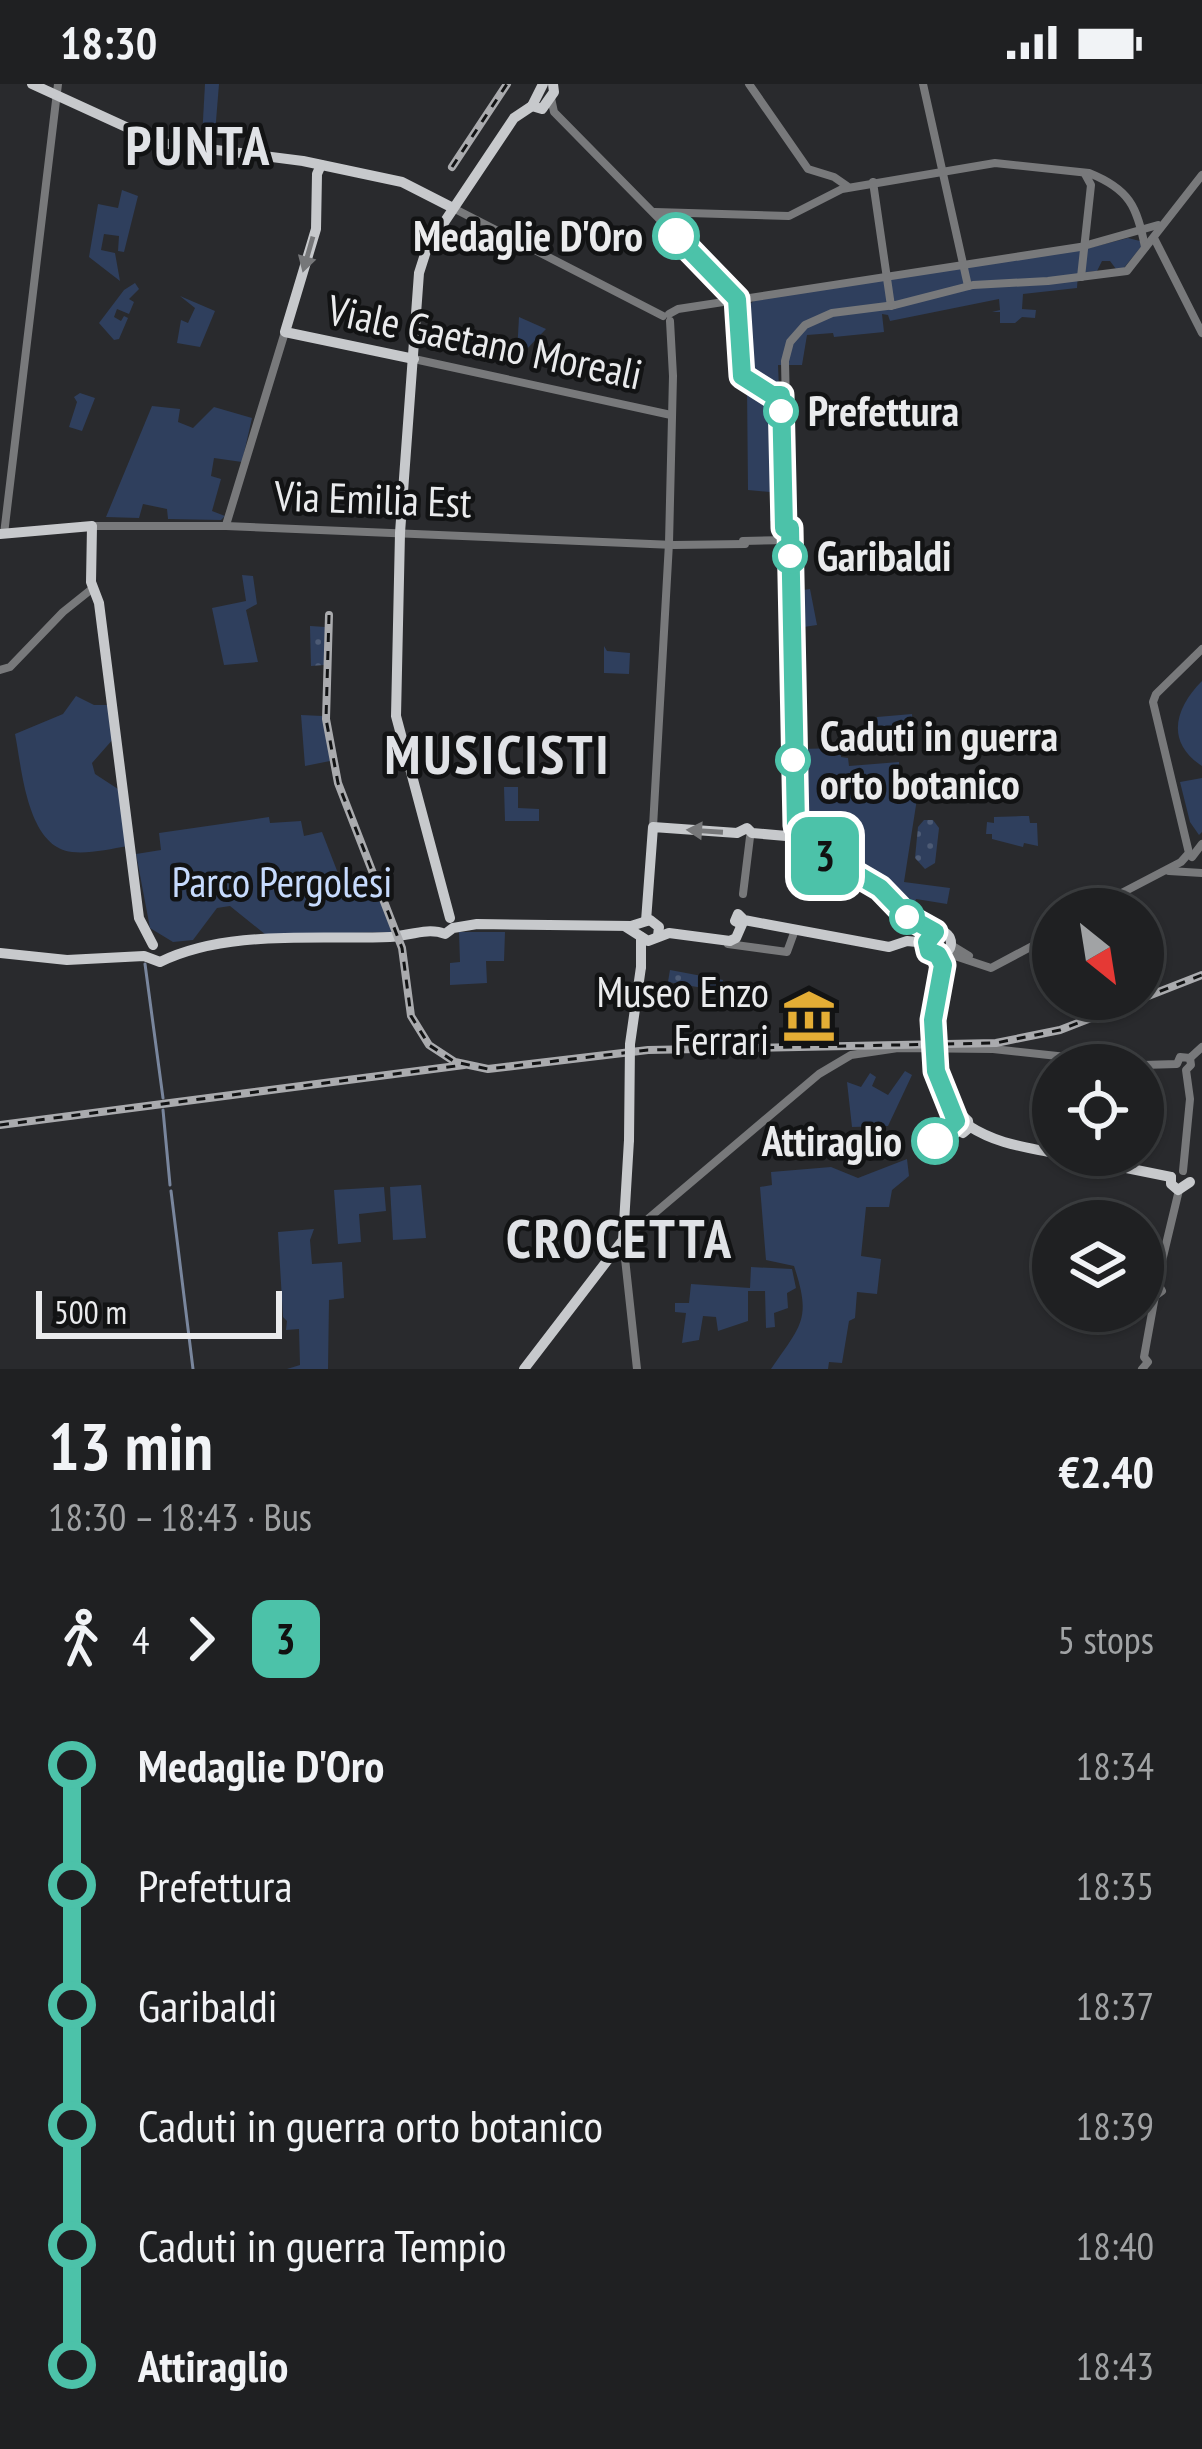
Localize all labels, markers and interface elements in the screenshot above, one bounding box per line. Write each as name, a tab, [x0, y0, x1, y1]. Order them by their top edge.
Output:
text: 18:30	[60, 13, 157, 71]
district label: PUNTA	[126, 110, 272, 180]
place label: Medaglie D'Oro	[413, 208, 643, 263]
marker: Medaglie D'Oro	[654, 214, 698, 258]
one-way arrow	[298, 236, 316, 273]
street label: Viale Gaetano Moreali	[322, 281, 647, 402]
place label: Prefettura	[808, 383, 959, 438]
marker: Prefettura	[765, 395, 797, 427]
street label: Via Emilia Est	[273, 468, 473, 529]
place label: Garibaldi	[817, 528, 951, 583]
marker: Garibaldi	[774, 540, 806, 572]
place label: Caduti in guerra orto botanico	[820, 708, 1058, 811]
district label: MUSICISTI	[385, 719, 611, 789]
marker: Caduti in guerra orto botanico	[777, 744, 809, 776]
line badge: 3	[786, 817, 864, 895]
one-way arrow	[685, 821, 723, 840]
text: 3	[815, 828, 835, 883]
park label: Parco Pergolesi	[172, 854, 392, 909]
north arrow	[1032, 888, 1164, 1020]
map controls	[1032, 888, 1164, 1332]
unlabelled marker	[891, 901, 923, 933]
place label: Museo Enzo Ferrari	[597, 964, 769, 1067]
museum icon: Museo Enzo Ferrari	[780, 987, 838, 1045]
button: locate	[1032, 1044, 1164, 1176]
place label: Attiraglio	[761, 1113, 902, 1168]
marker: Attiraglio	[913, 1119, 957, 1163]
button: layers	[1032, 1200, 1164, 1332]
district label: CROCETTA	[506, 1203, 734, 1273]
scale bar	[36, 1285, 282, 1338]
text: 500 m	[54, 1290, 127, 1333]
text: 13 min	[48, 1403, 213, 1488]
text: €2.40	[1058, 1442, 1154, 1500]
text: 18:30 – 18:43 · Bus	[48, 1491, 312, 1542]
icon: walk	[48, 1606, 114, 1672]
icon: forward	[168, 1606, 234, 1672]
text: 3	[276, 1611, 296, 1666]
text: 4	[132, 1614, 150, 1665]
text: 5 stops	[1058, 1614, 1154, 1665]
text: Medaglie D'Oro	[138, 1736, 384, 1794]
text: 18:34	[1076, 1740, 1154, 1791]
text: Prefettura	[138, 1856, 292, 1914]
text: 18:35	[1076, 1860, 1154, 1911]
text: Garibaldi	[138, 1976, 278, 2034]
text: 18:37	[1076, 1980, 1154, 2031]
text: Caduti in guerra orto botanico	[138, 2096, 603, 2154]
text: 18:39	[1076, 2100, 1154, 2151]
text: Caduti in guerra Tempio	[138, 2216, 507, 2274]
text: 18:40	[1076, 2220, 1154, 2271]
text: Attiraglio	[138, 2336, 288, 2394]
text: 18:43	[1076, 2340, 1154, 2391]

